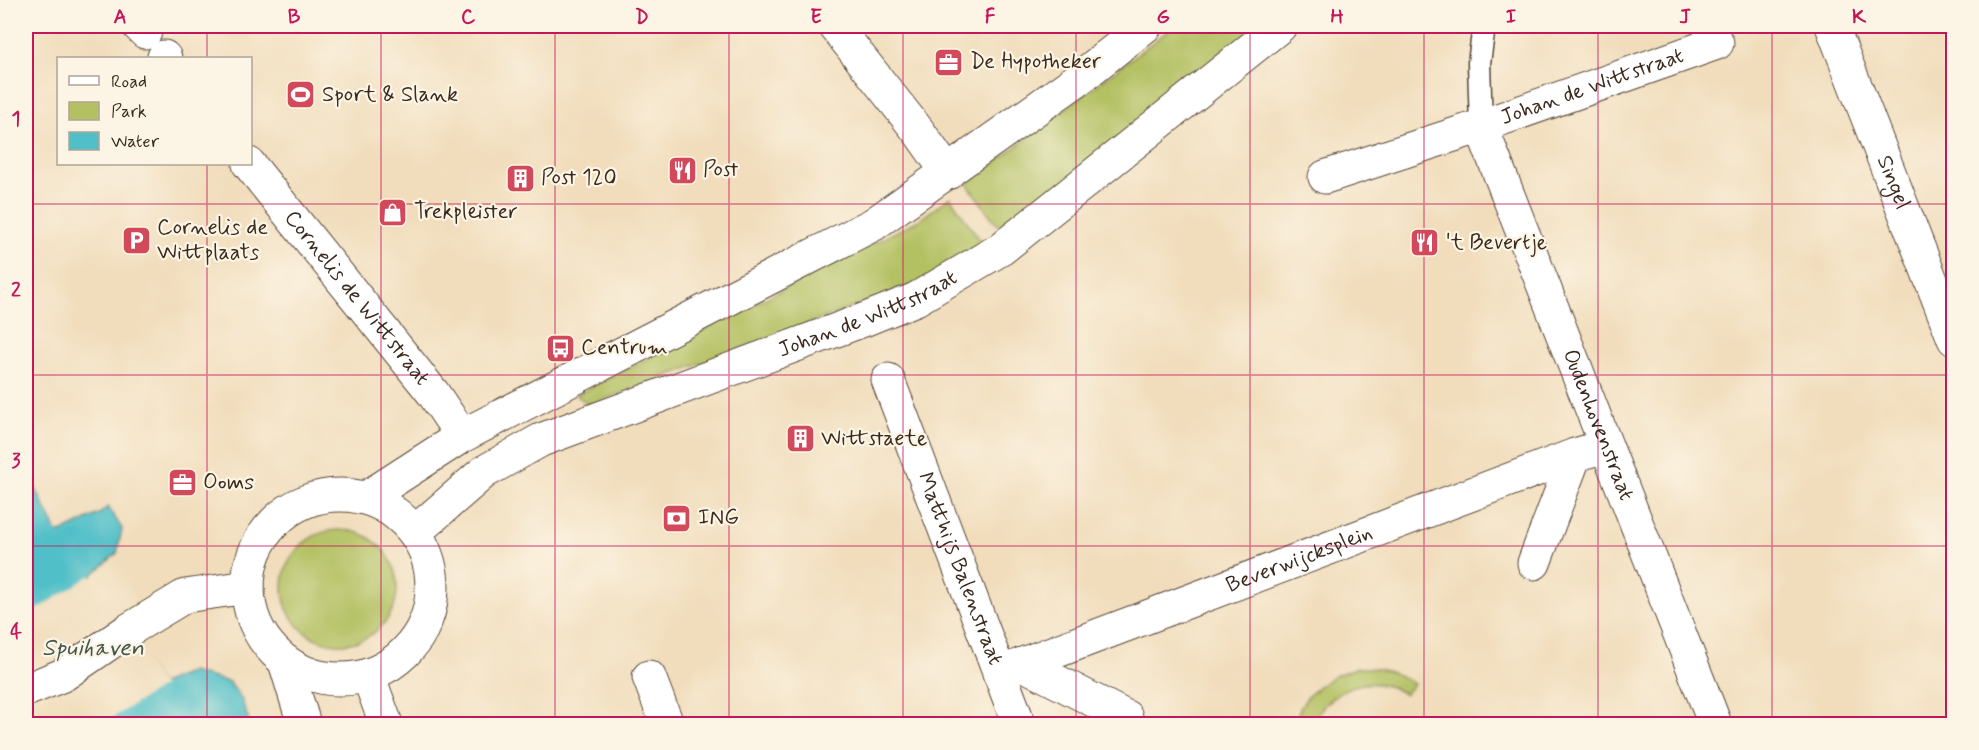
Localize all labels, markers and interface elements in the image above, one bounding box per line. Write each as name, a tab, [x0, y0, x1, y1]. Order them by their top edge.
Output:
text: A	[113, 4, 127, 31]
text: B	[288, 4, 301, 31]
text: C	[461, 4, 476, 31]
text: D	[635, 4, 649, 31]
text: E	[810, 4, 822, 31]
text: F	[985, 4, 996, 31]
text: G	[1156, 4, 1170, 31]
text: H	[1330, 4, 1344, 31]
text: I	[1506, 4, 1516, 31]
text: J	[1679, 4, 1691, 31]
text: K	[1852, 4, 1867, 31]
street label: Johan de Wittstraat	[1497, 42, 1687, 132]
office icon: De Hypotheker	[933, 46, 965, 78]
place label: De Hypotheker	[970, 48, 1102, 76]
legend	[57, 57, 252, 165]
text: Road	[111, 70, 147, 94]
sports icon: Sport & Slank	[285, 79, 317, 111]
place label: Sport & Slank	[322, 81, 458, 109]
text: Park	[111, 100, 147, 124]
text: 1	[12, 106, 20, 133]
text: Water	[111, 130, 160, 154]
street label: Singel	[1870, 152, 1916, 214]
restaurant icon: Post	[666, 154, 698, 186]
place label: Post	[703, 156, 738, 184]
building icon: Post 120	[504, 162, 536, 194]
place label: Post 120	[541, 164, 617, 192]
shop icon: Trekpleister	[377, 196, 409, 228]
place label: Trekpleister	[414, 198, 518, 226]
street label: Cornelis de Wittstraat	[278, 205, 436, 392]
place label: Cornelis de Wittplaats	[157, 214, 268, 267]
parking icon: Cornelis de Wittplaats	[120, 225, 152, 257]
restaurant icon: 't Bevertje	[1409, 227, 1441, 259]
place label: 't Bevertje	[1446, 229, 1547, 257]
street label: Johan de Wittstraat	[774, 264, 962, 364]
text: 2	[11, 277, 21, 304]
bus stop icon: Centrum	[544, 332, 576, 364]
place label: Centrum	[581, 334, 668, 362]
street label: Oudenhovenstraat	[1556, 345, 1640, 505]
building icon: Wittstaete	[784, 423, 816, 455]
place label: Wittstaete	[821, 425, 927, 453]
text: 3	[11, 448, 21, 475]
office icon: Ooms	[166, 467, 198, 499]
place label: Ooms	[203, 469, 254, 497]
street label: Matthijs Balenstraat	[911, 469, 1009, 669]
bank icon: ING	[661, 502, 693, 534]
place label: ING	[698, 504, 739, 532]
street label: Beverwijcksplein	[1222, 519, 1376, 600]
text: 4	[10, 619, 22, 646]
water label: Spuihaven	[42, 633, 144, 664]

